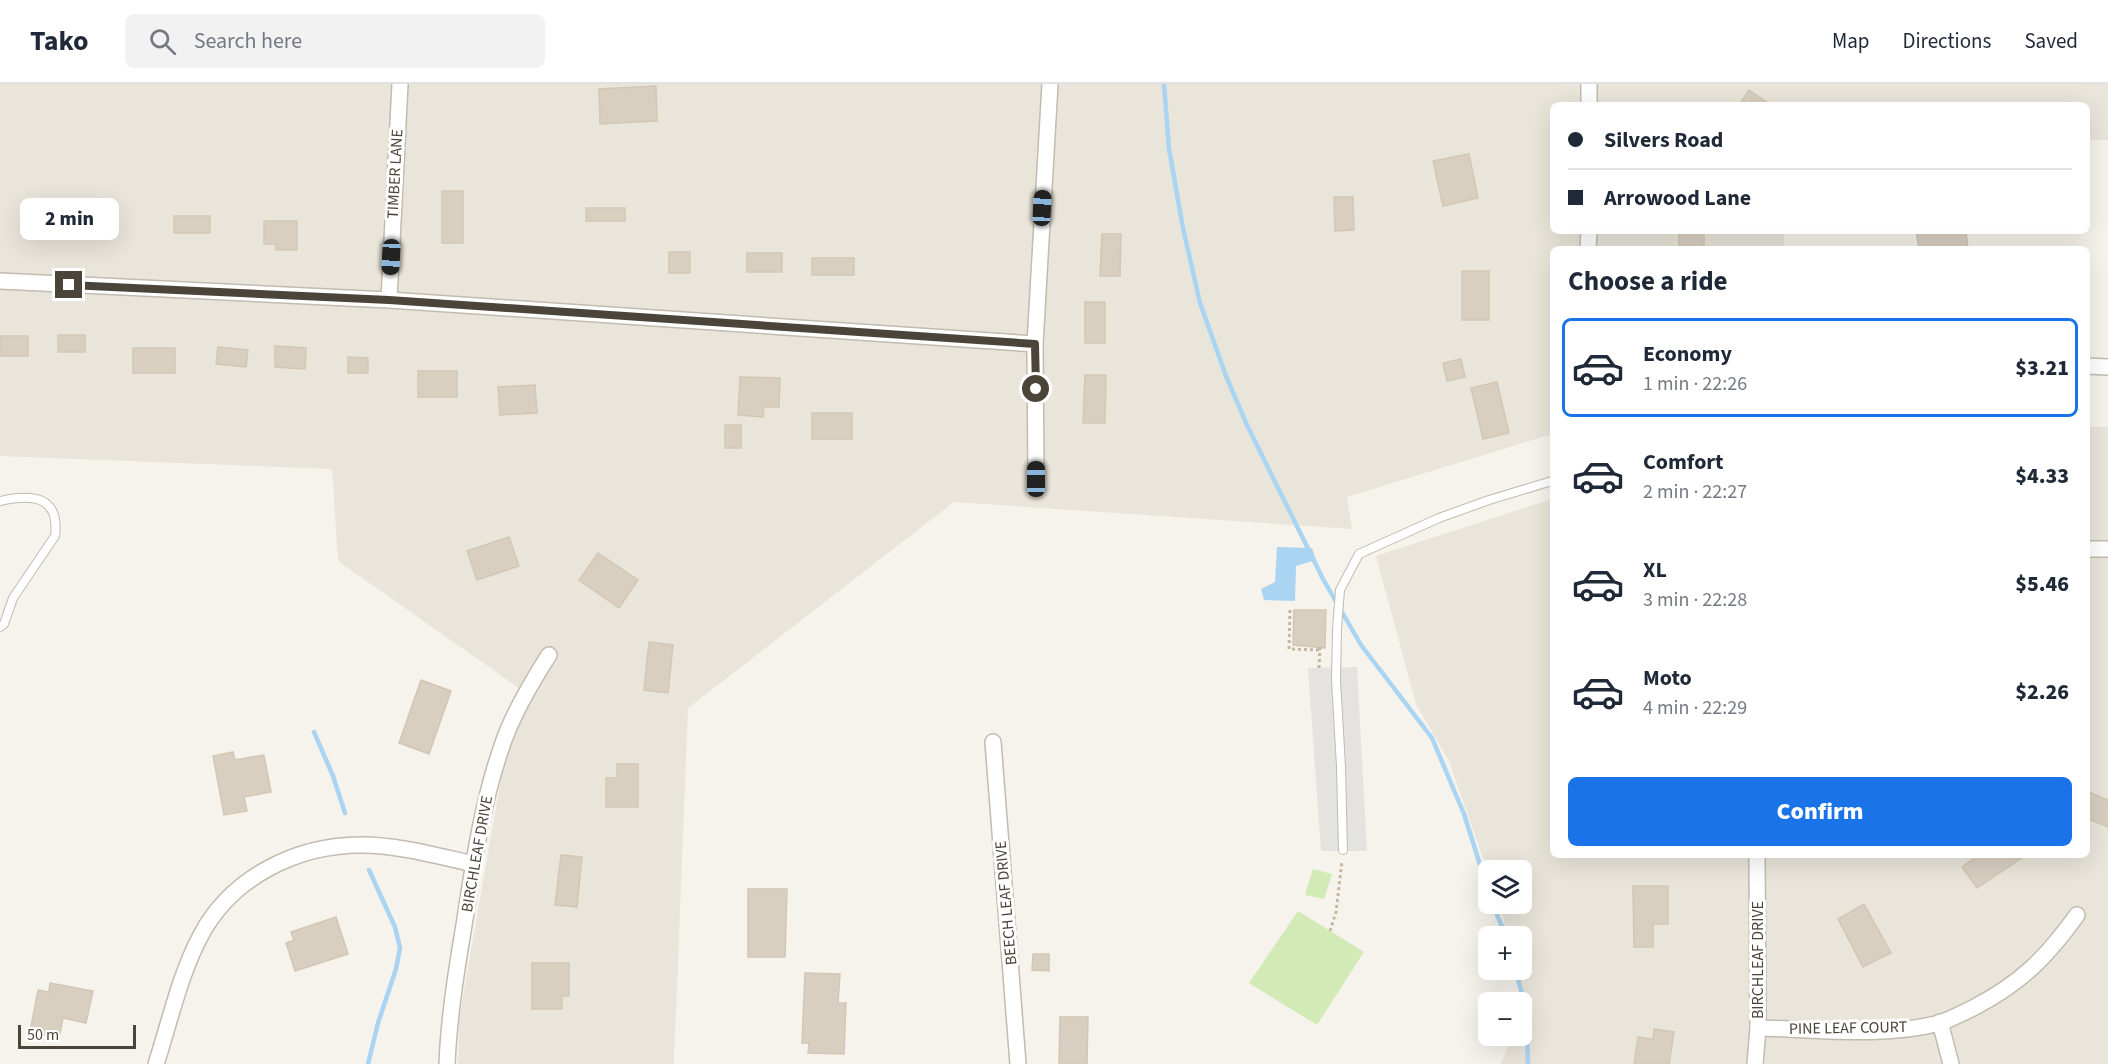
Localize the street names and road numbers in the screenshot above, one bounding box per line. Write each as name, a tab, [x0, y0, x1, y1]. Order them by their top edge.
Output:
street label: TIMBER LANE	[382, 129, 408, 219]
street label: BIRCHLEAF DRIVE	[456, 794, 498, 914]
street label: BEECH LEAF DRIVE	[990, 840, 1022, 966]
street label: BIRCHLEAF DRIVE	[1747, 901, 1769, 1019]
street label: PINE LEAF COURT	[1789, 1016, 1908, 1040]

